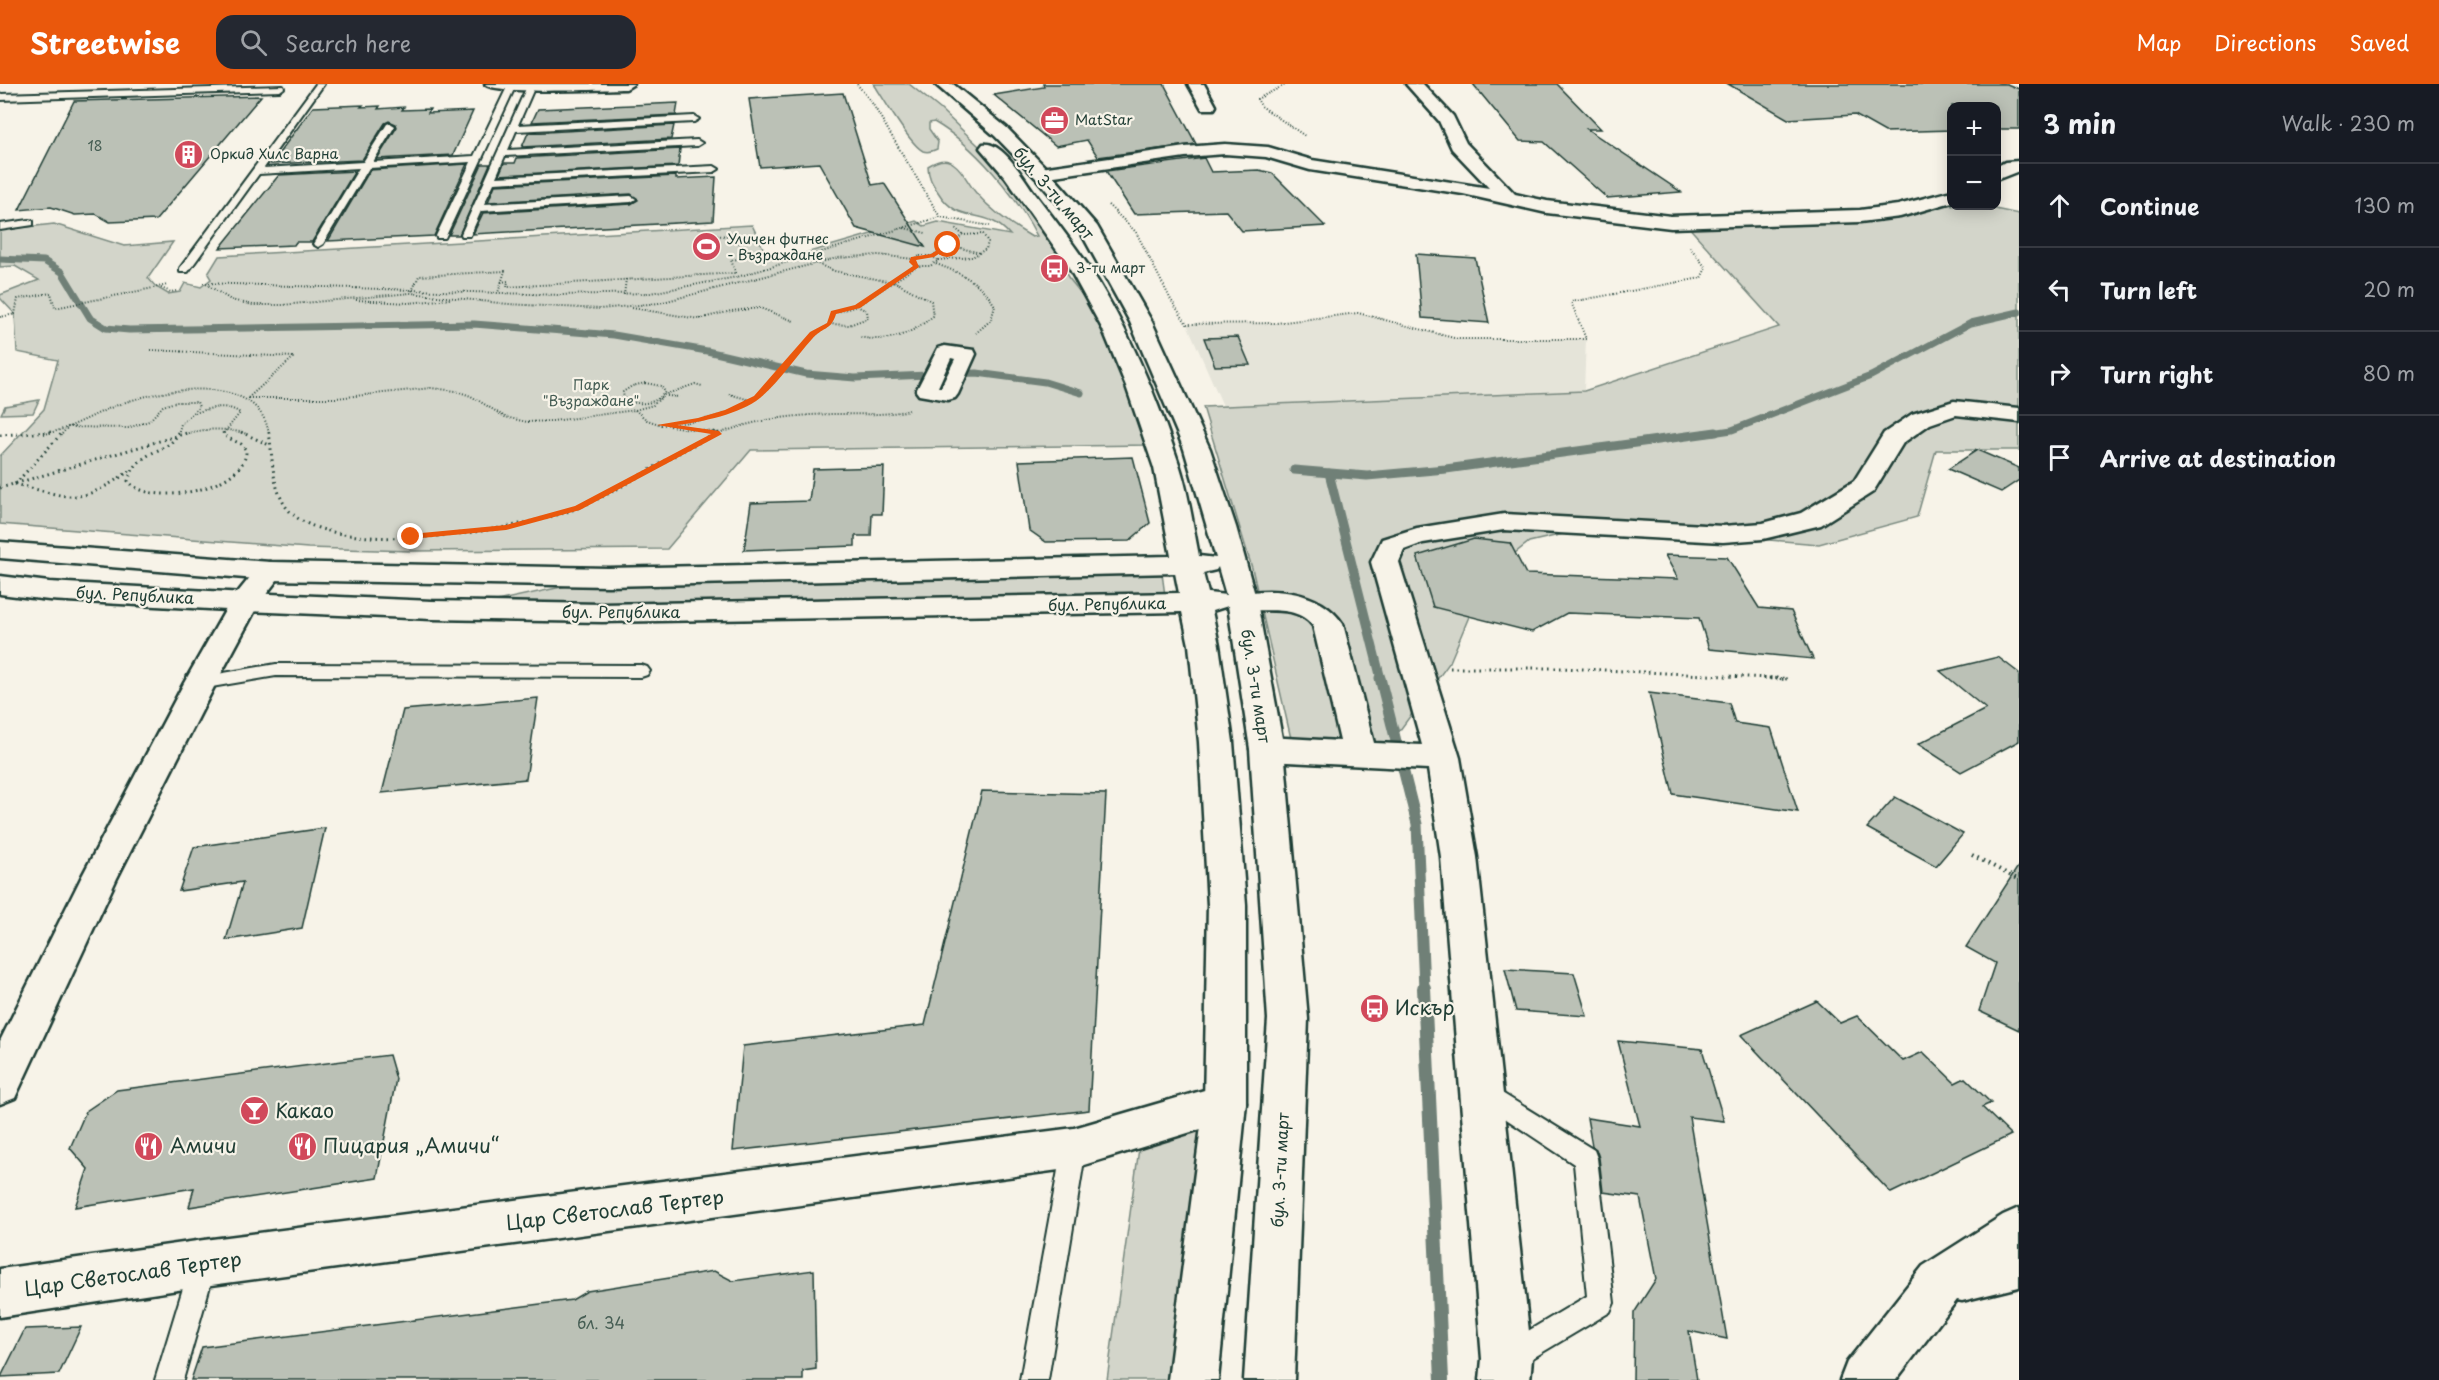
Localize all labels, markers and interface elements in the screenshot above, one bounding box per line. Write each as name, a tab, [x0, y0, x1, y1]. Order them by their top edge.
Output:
search box	[216, 15, 636, 69]
text: Streetwise	[30, 21, 180, 64]
icon: search	[237, 26, 270, 59]
text: Search here	[285, 26, 411, 59]
text: Map	[2136, 26, 2181, 58]
text: Directions	[2214, 26, 2316, 58]
text: Saved	[2349, 26, 2409, 58]
map controls	[1947, 102, 2001, 210]
button: +	[1947, 102, 2001, 156]
office icon: MatStar	[1038, 104, 1070, 136]
text: 3 min	[2043, 104, 2116, 143]
text: Walk · 230 m	[2282, 108, 2415, 138]
place label: MatStar	[1075, 109, 1133, 130]
house number: 18	[87, 135, 103, 156]
building icon: Оркид Хилс Варна	[173, 138, 205, 170]
street label: бул. 3-ти март	[1009, 141, 1101, 244]
place label: Оркид Хилс Варна	[210, 143, 339, 164]
button: −	[1947, 156, 2001, 210]
icon: ahead	[2043, 189, 2076, 222]
text: Continue	[2100, 189, 2199, 222]
text: 130 m	[2355, 190, 2415, 220]
place label: Уличен фитнес - Възраждане	[727, 228, 829, 265]
sports icon: Уличен фитнес - Възраждане	[690, 231, 722, 263]
route start	[934, 231, 960, 257]
bus stop icon: 3-ти март	[1039, 252, 1071, 284]
place label: 3-ти март	[1076, 257, 1145, 278]
icon: left	[2043, 273, 2076, 306]
text: Turn left	[2100, 273, 2197, 306]
text: 20 m	[2363, 274, 2415, 304]
icon: right	[2043, 357, 2076, 390]
text: Turn right	[2100, 357, 2213, 390]
text: 80 m	[2363, 358, 2415, 388]
park label: Парк "Възраждане"	[543, 374, 639, 411]
icon: arrive	[2043, 441, 2076, 474]
text: Arrive at destination	[2100, 441, 2336, 474]
route end	[397, 523, 423, 549]
street label: бул. Република	[75, 579, 195, 609]
street label: бул. Република	[1048, 590, 1166, 616]
street label: бул. Република	[562, 599, 680, 623]
street label: бул. 3-ти март	[1236, 627, 1278, 745]
bus stop icon: Искър	[1358, 992, 1390, 1024]
place label: Искър	[1395, 992, 1454, 1022]
bar icon: Какао	[238, 1095, 270, 1127]
place label: Какао	[275, 1095, 334, 1125]
street label: бул. 3-ти март	[1264, 1111, 1294, 1228]
restaurant icon: Амичи	[133, 1130, 165, 1162]
place label: Амичи	[170, 1130, 237, 1160]
restaurant icon: Пицария „Амичи“	[286, 1130, 318, 1162]
place label: Пицария „Амичи“	[323, 1130, 499, 1160]
street label: Цар Светослав Тертер	[504, 1181, 725, 1237]
street label: Цар Светослав Тертер	[22, 1243, 243, 1303]
house number: бл. 34	[577, 1310, 625, 1334]

